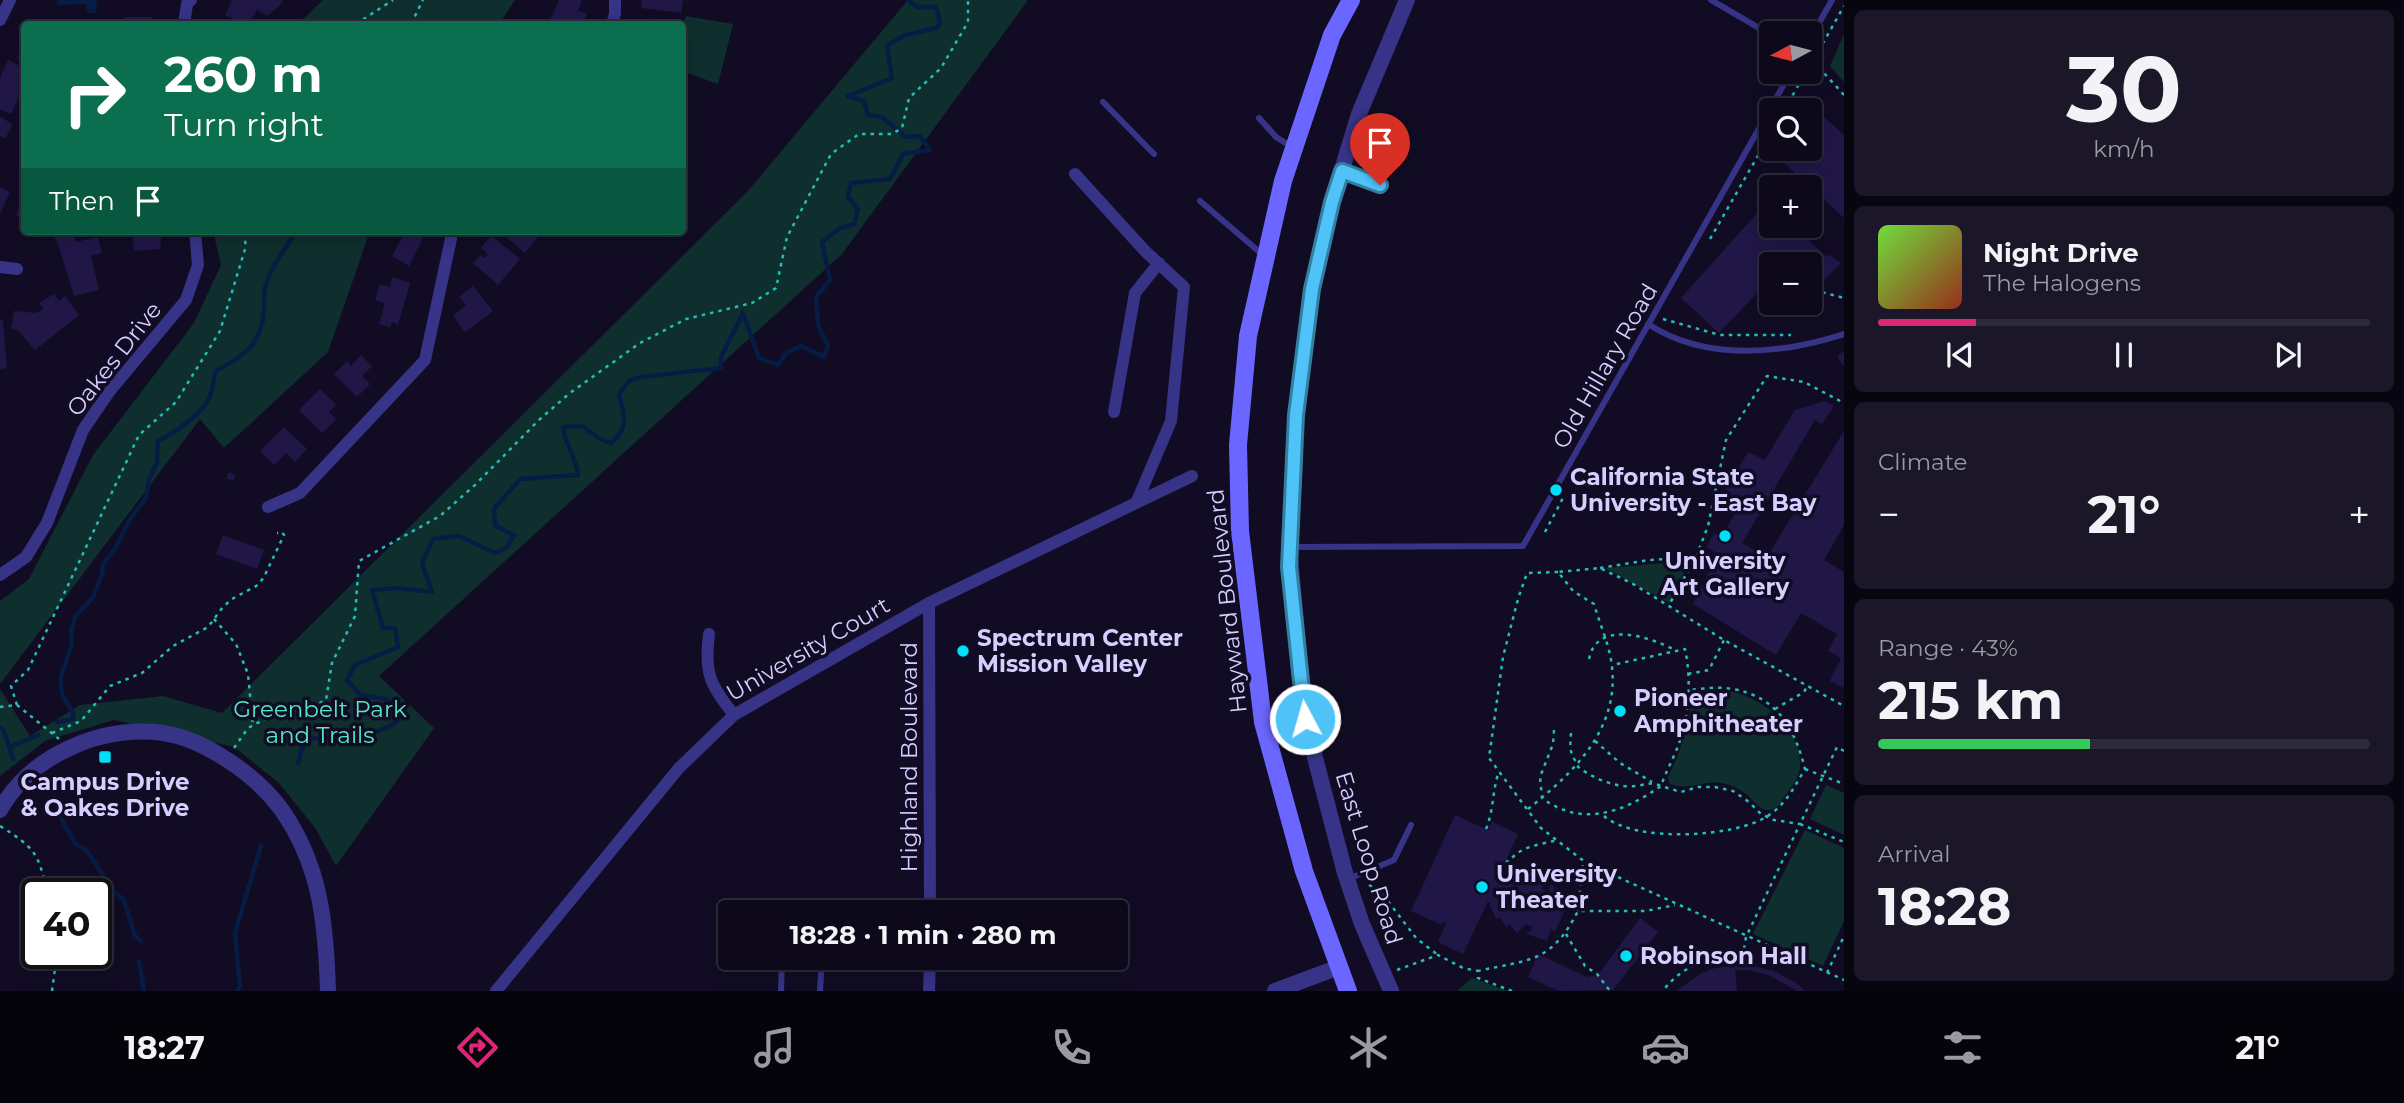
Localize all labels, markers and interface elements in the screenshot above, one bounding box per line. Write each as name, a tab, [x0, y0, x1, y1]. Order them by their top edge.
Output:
north arrow	[1759, 21, 1822, 84]
map controls	[1759, 21, 1822, 315]
text: 30	[2066, 34, 2182, 145]
text: 260 m	[164, 45, 323, 104]
icon: right	[49, 49, 140, 140]
button: search	[1759, 98, 1822, 161]
text: Turn right	[164, 105, 324, 144]
pin	[1350, 113, 1410, 185]
icon: arrive	[1361, 124, 1399, 162]
text: km/h	[2093, 135, 2155, 163]
button: +	[1759, 175, 1822, 238]
icon: arrive	[129, 182, 167, 220]
text: Then	[49, 185, 115, 217]
text: Night Drive	[1983, 237, 2139, 269]
button: −	[1759, 252, 1822, 315]
text: The Halogens	[1983, 269, 2141, 297]
street label: Old Hillary Road	[1546, 279, 1664, 453]
street label: Oakes Drive	[61, 296, 167, 422]
icon: previous	[1941, 336, 1979, 374]
icon: pause	[2105, 336, 2143, 374]
icon: next	[2269, 336, 2307, 374]
text: Climate	[1878, 448, 1967, 476]
place label: California State University - East Bay	[1570, 463, 1817, 517]
marker: California State University - East Bay	[1548, 482, 1564, 498]
text: 21°	[2088, 483, 2160, 546]
street label: Hayward Boulevard	[1201, 488, 1253, 714]
text: −	[1878, 491, 1900, 538]
text: +	[2348, 491, 2370, 538]
marker: University Art Gallery	[1717, 528, 1733, 544]
place label: University Art Gallery	[1660, 547, 1789, 601]
street label: University Court	[721, 591, 895, 707]
place label: Spectrum Center Mission Valley	[977, 624, 1183, 678]
text: Range · 43%	[1878, 634, 2018, 662]
street label: Highland Boulevard	[895, 642, 923, 872]
marker: Spectrum Center Mission Valley	[955, 643, 971, 659]
text: 215 km	[1878, 669, 2063, 732]
position arrow	[1268, 682, 1342, 756]
place label: Pioneer Amphitheater	[1633, 684, 1803, 738]
park label: Greenbelt Park and Trails	[233, 695, 407, 749]
marker: Pioneer Amphitheater	[1612, 703, 1628, 719]
marker: Campus Drive & Oakes Drive	[97, 749, 113, 765]
place label: Campus Drive & Oakes Drive	[21, 768, 189, 822]
street label: East Loop Road	[1329, 768, 1409, 948]
text: Arrival	[1878, 840, 1951, 868]
place label: University Theater	[1496, 860, 1617, 914]
text: 18:28	[1878, 875, 2011, 938]
speed limit sign: 40	[21, 878, 112, 969]
marker: University Theater	[1474, 879, 1490, 895]
text: 18:28 · 1 min · 280 m	[789, 919, 1057, 951]
place label: Robinson Hall	[1640, 942, 1807, 970]
marker: Robinson Hall	[1618, 948, 1634, 964]
icon: directions	[453, 1023, 502, 1072]
icon: music	[750, 1023, 799, 1072]
icon: phone	[1047, 1023, 1096, 1072]
icon: climate	[1344, 1023, 1393, 1072]
icon: car	[1641, 1023, 1690, 1072]
icon: filters	[1938, 1023, 1987, 1072]
text: 18:27	[124, 1028, 205, 1067]
text: 21°	[2235, 1028, 2280, 1067]

